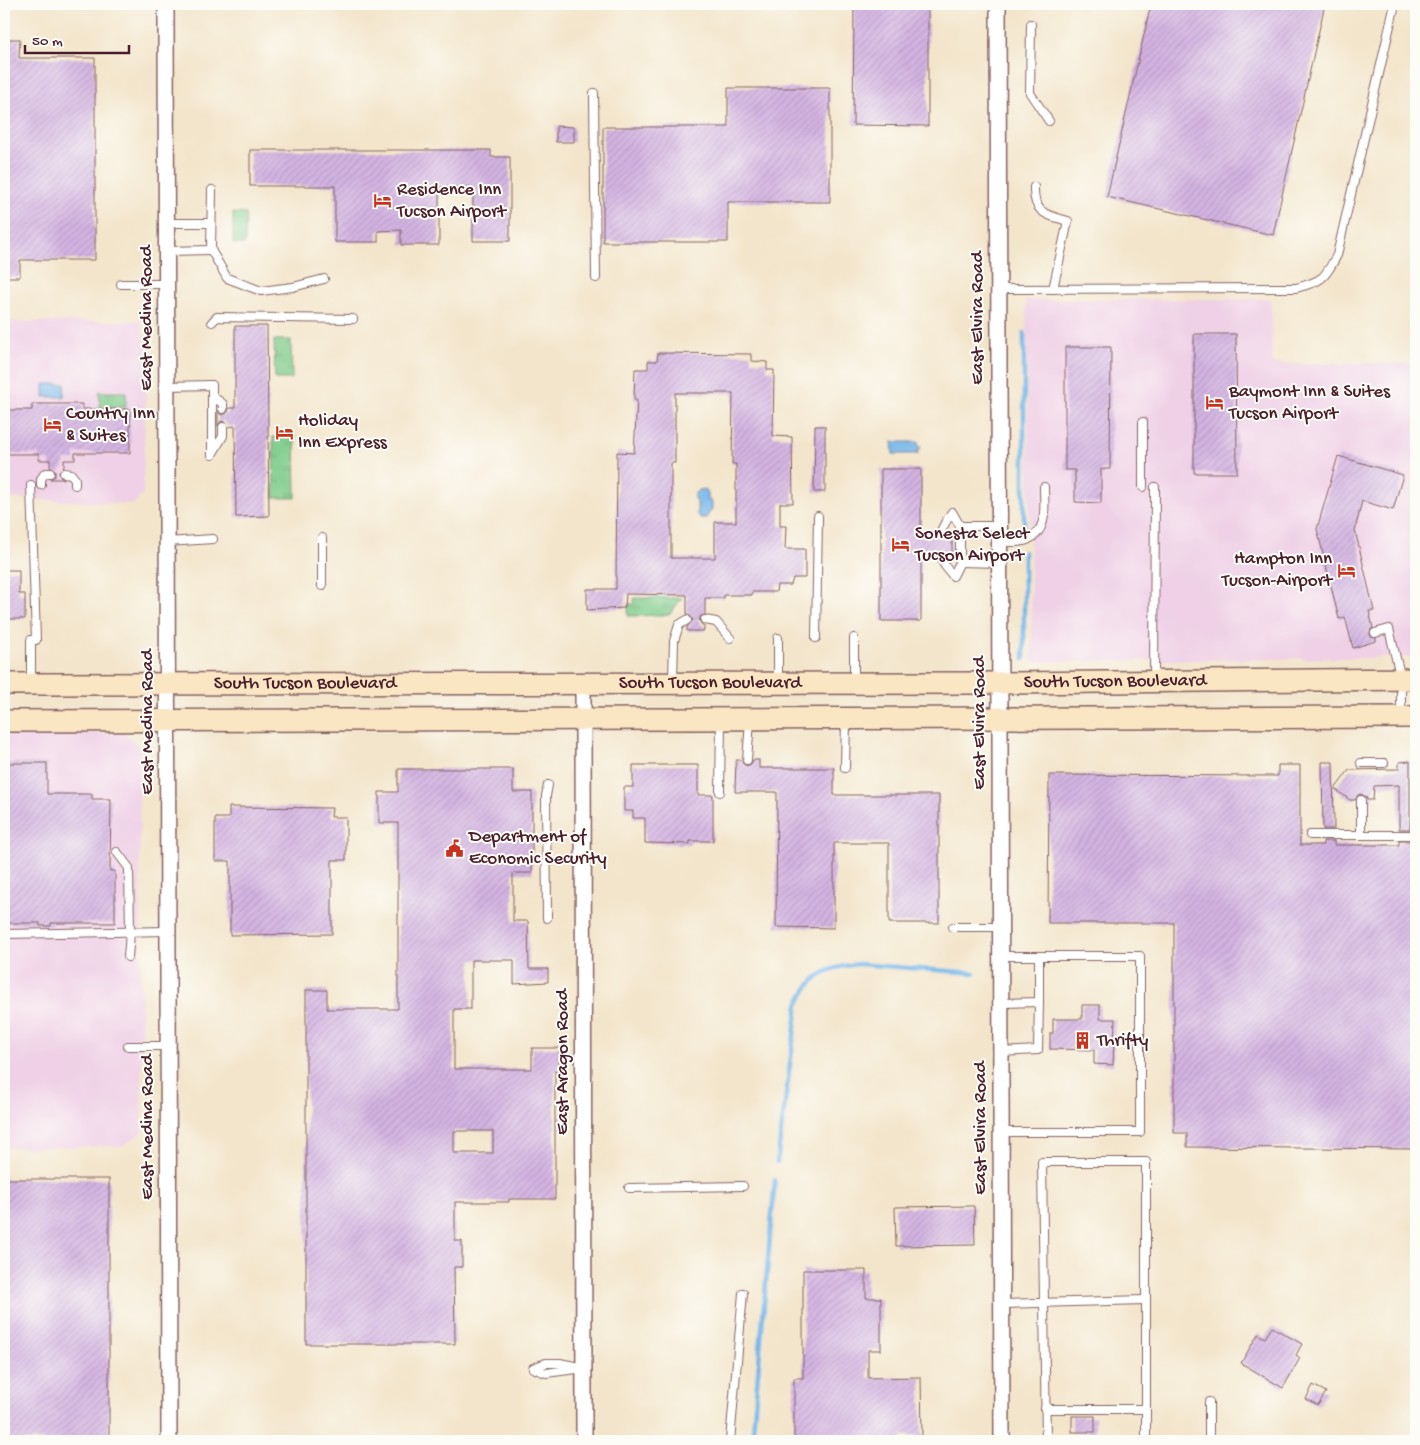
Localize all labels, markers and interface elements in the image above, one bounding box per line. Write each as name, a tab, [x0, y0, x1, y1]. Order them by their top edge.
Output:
scale bar	[25, 22, 129, 54]
text: 50 m	[32, 33, 63, 51]
place label: Residence Inn Tucson Airport	[396, 179, 508, 224]
hotel icon: Residence Inn Tucson Airport	[373, 191, 393, 211]
street label: East Medina Road	[136, 243, 159, 391]
street label: East Elvira Road	[967, 249, 990, 385]
place label: Baymont Inn & Suites Tucson Airport	[1228, 381, 1391, 426]
hotel icon: Baymont Inn & Suites Tucson Airport	[1205, 393, 1225, 413]
place label: Country Inn & Suites	[66, 403, 155, 448]
place label: Holiday Inn Express	[298, 410, 388, 455]
hotel icon: Country Inn & Suites	[42, 415, 62, 435]
hotel icon: Holiday Inn Express	[274, 422, 294, 442]
place label: Sonesta Select Tucson Airport	[914, 523, 1031, 568]
hotel icon: Sonesta Select Tucson Airport	[891, 535, 911, 555]
place label: Hampton Inn Tucson-Airport	[1221, 548, 1334, 593]
hotel icon: Hampton Inn Tucson-Airport	[1336, 560, 1356, 580]
street label: East Medina Road	[137, 647, 160, 795]
street label: East Elvira Road	[969, 654, 992, 790]
street label: South Tucson Boulevard	[1024, 669, 1208, 694]
street label: South Tucson Boulevard	[214, 672, 398, 695]
street label: South Tucson Boulevard	[619, 672, 803, 695]
place label: Department of Economic Security	[467, 826, 607, 871]
public building icon: Department of Economic Security	[445, 838, 465, 858]
street label: East Aragon Road	[552, 987, 575, 1135]
place label: Thrifty	[1096, 1030, 1149, 1053]
building icon: Thrifty	[1073, 1031, 1093, 1051]
street label: East Medina Road	[137, 1052, 160, 1200]
street label: East Elvira Road	[970, 1059, 993, 1195]

